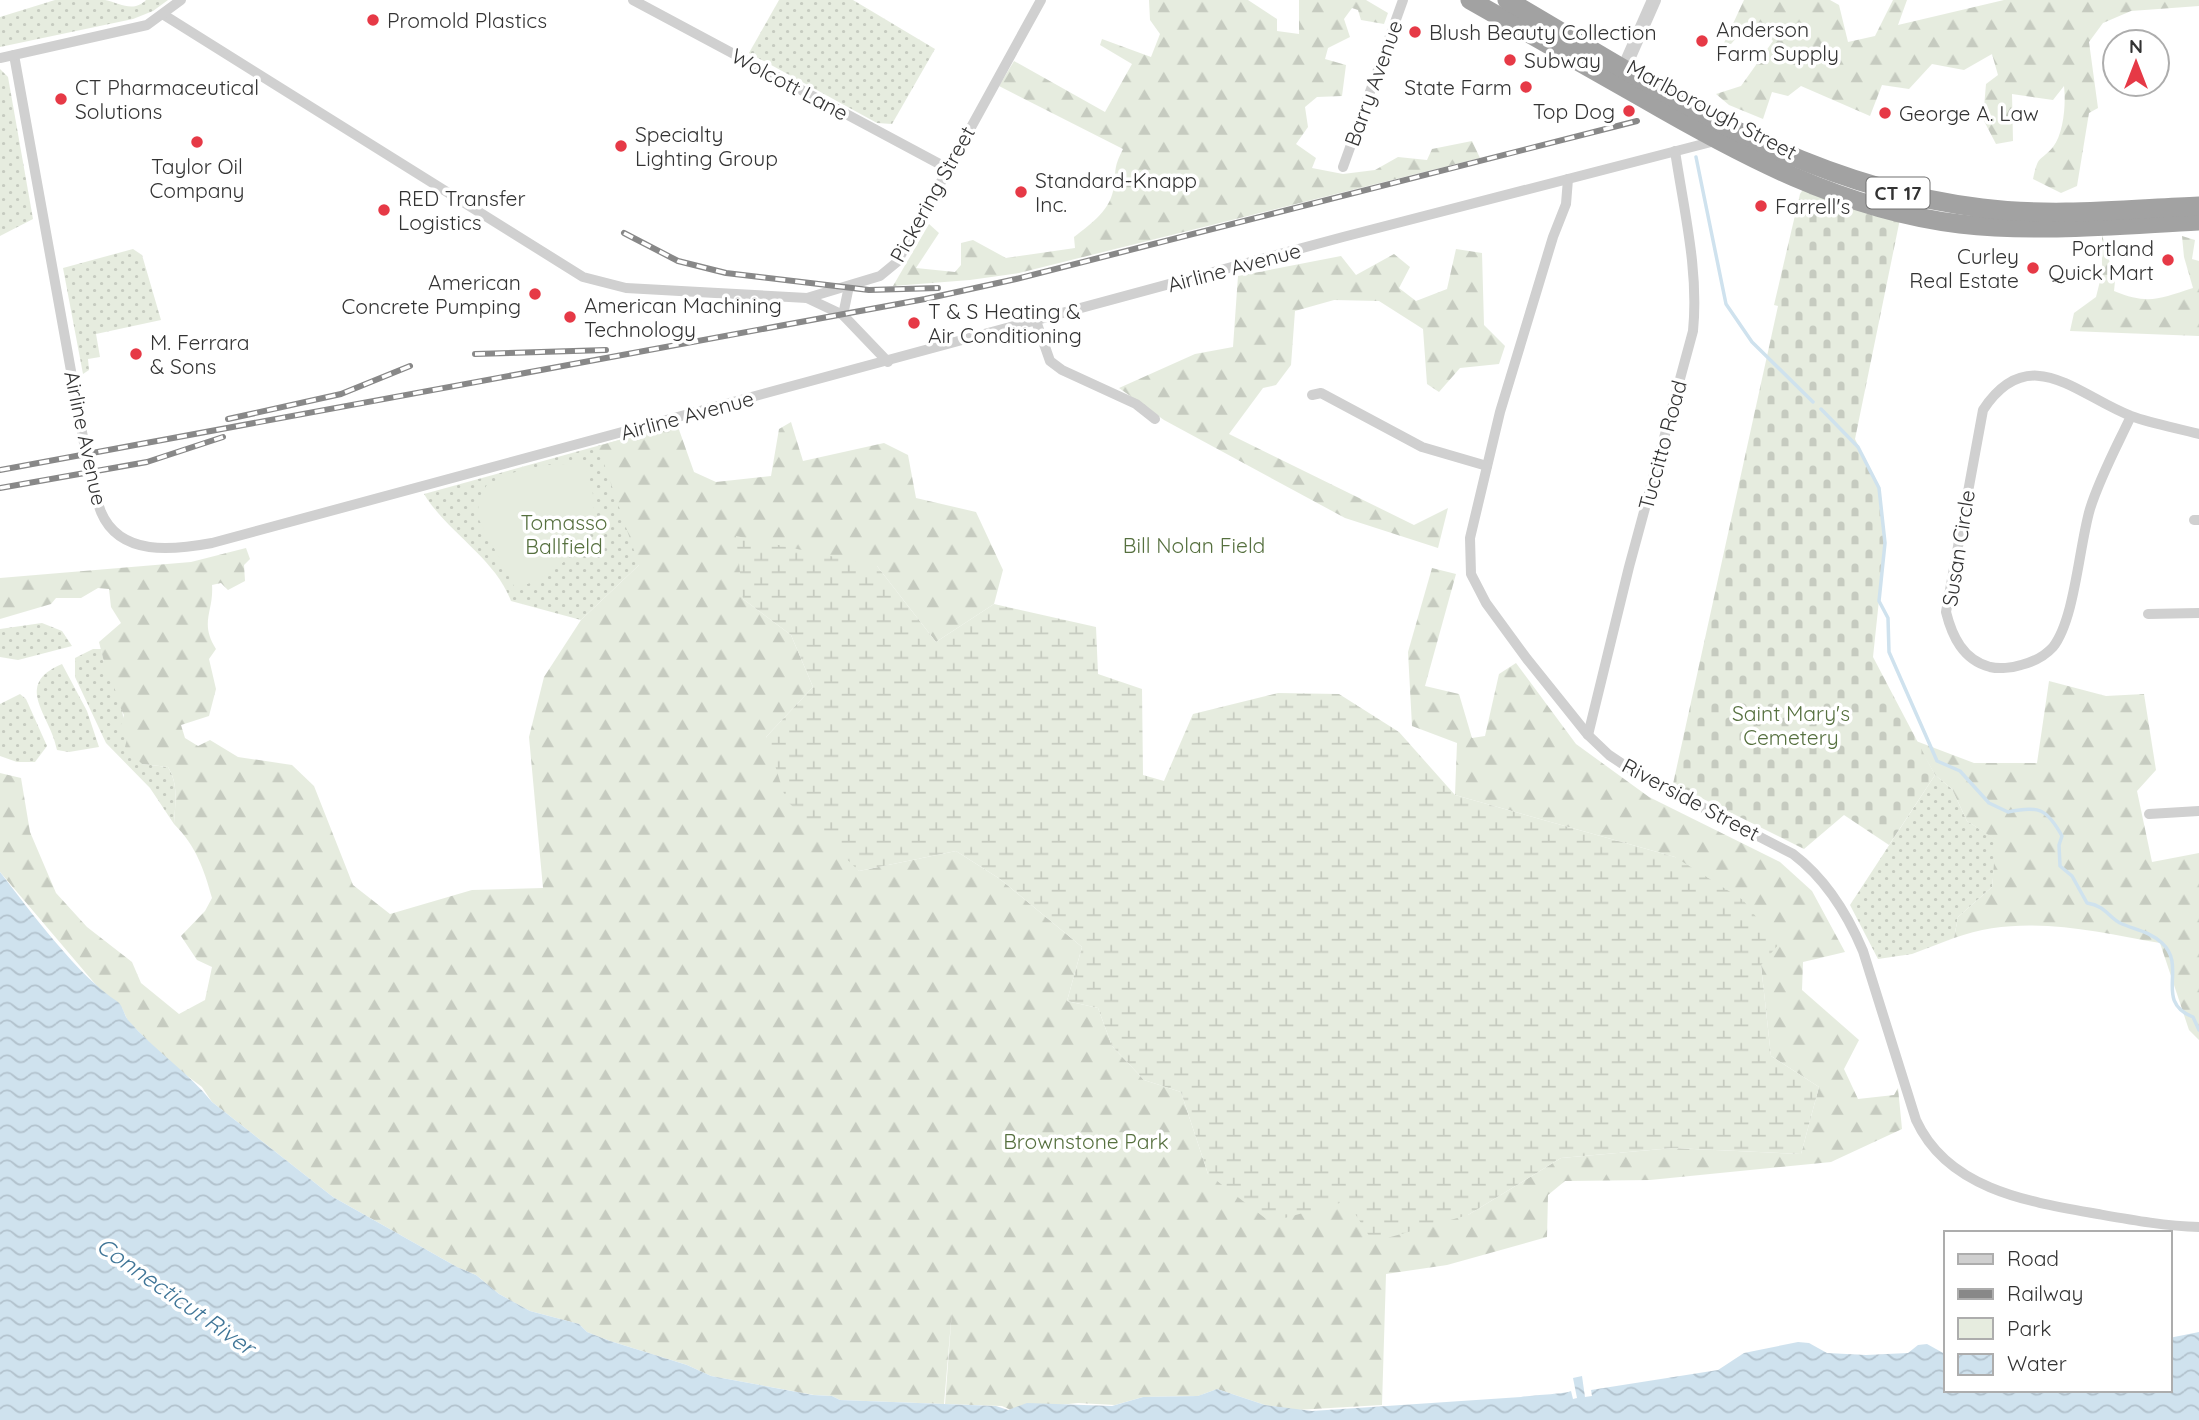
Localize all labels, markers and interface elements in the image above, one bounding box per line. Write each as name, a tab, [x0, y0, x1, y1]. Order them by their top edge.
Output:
place label: Promold Plastics	[387, 7, 547, 33]
marker: Promold Plastics	[365, 12, 381, 28]
place label: Anderson Farm Supply	[1716, 16, 1839, 66]
street label: Barry Avenue	[1338, 17, 1408, 149]
place label: Blush Beauty Collection	[1429, 19, 1657, 45]
marker: Blush Beauty Collection	[1407, 24, 1423, 40]
north arrow	[2101, 28, 2171, 98]
marker: Anderson Farm Supply	[1694, 33, 1710, 49]
text: N	[2129, 34, 2143, 58]
street label: Wolcott Lane	[727, 42, 853, 126]
place label: Subway	[1524, 47, 1601, 73]
marker: Subway	[1502, 52, 1518, 68]
street label: Marlborough Street	[1623, 53, 1801, 165]
place label: CT Pharmaceutical Solutions	[75, 74, 259, 124]
place label: State Farm	[1404, 74, 1512, 100]
marker: State Farm	[1518, 79, 1534, 95]
marker: CT Pharmaceutical Solutions	[53, 91, 69, 107]
place label: Top Dog	[1533, 98, 1615, 124]
place label: George A. Law	[1899, 100, 2039, 126]
marker: Top Dog	[1621, 103, 1637, 119]
marker: George A. Law	[1877, 105, 1893, 121]
place label: Specialty Lighting Group	[635, 121, 778, 171]
street label: Pickering Street	[884, 121, 980, 267]
marker: Taylor Oil Company	[189, 134, 205, 150]
marker: Specialty Lighting Group	[613, 138, 629, 154]
place label: Taylor Oil Company	[150, 153, 244, 203]
place label: Standard-Knapp Inc.	[1035, 167, 1197, 217]
road number: CT 17	[1867, 178, 1930, 209]
marker: Standard-Knapp Inc.	[1013, 184, 1029, 200]
place label: RED Transfer Logistics	[398, 185, 526, 235]
place label: Farrell's	[1775, 193, 1850, 219]
marker: Farrell's	[1753, 198, 1769, 214]
marker: RED Transfer Logistics	[376, 202, 392, 218]
place label: Portland Quick Mart	[2048, 235, 2154, 285]
street label: Airline Avenue	[1164, 237, 1304, 297]
place label: Curley Real Estate	[1909, 243, 2019, 293]
marker: Portland Quick Mart	[2160, 252, 2176, 268]
marker: Curley Real Estate	[2025, 260, 2041, 276]
place label: American Concrete Pumping	[342, 269, 521, 319]
marker: American Concrete Pumping	[527, 286, 543, 302]
place label: American Machining Technology	[584, 292, 782, 342]
place label: T & S Heating & Air Conditioning	[928, 298, 1082, 348]
marker: American Machining Technology	[562, 309, 578, 325]
marker: T & S Heating & Air Conditioning	[906, 315, 922, 331]
place label: M. Ferrara & Sons	[150, 329, 250, 379]
marker: M. Ferrara & Sons	[128, 346, 144, 362]
street label: Airline Avenue	[59, 368, 113, 508]
street label: Tuccitto Road	[1632, 377, 1692, 513]
street label: Airline Avenue	[617, 385, 757, 445]
street label: Susan Circle	[1936, 488, 1980, 608]
park label: Tomasso Ballfield	[520, 509, 608, 559]
park label: Bill Nolan Field	[1123, 532, 1265, 558]
park label: Saint Mary's Cemetery	[1732, 700, 1850, 750]
street label: Riverside Street	[1618, 752, 1764, 846]
park label: Brownstone Park	[1003, 1128, 1169, 1154]
water label: Connecticut River	[91, 1231, 263, 1363]
legend	[1944, 1231, 2171, 1392]
text: Road	[2007, 1245, 2059, 1271]
text: Railway	[2007, 1280, 2083, 1306]
text: Park	[2007, 1315, 2051, 1341]
text: Water	[2007, 1350, 2067, 1376]

